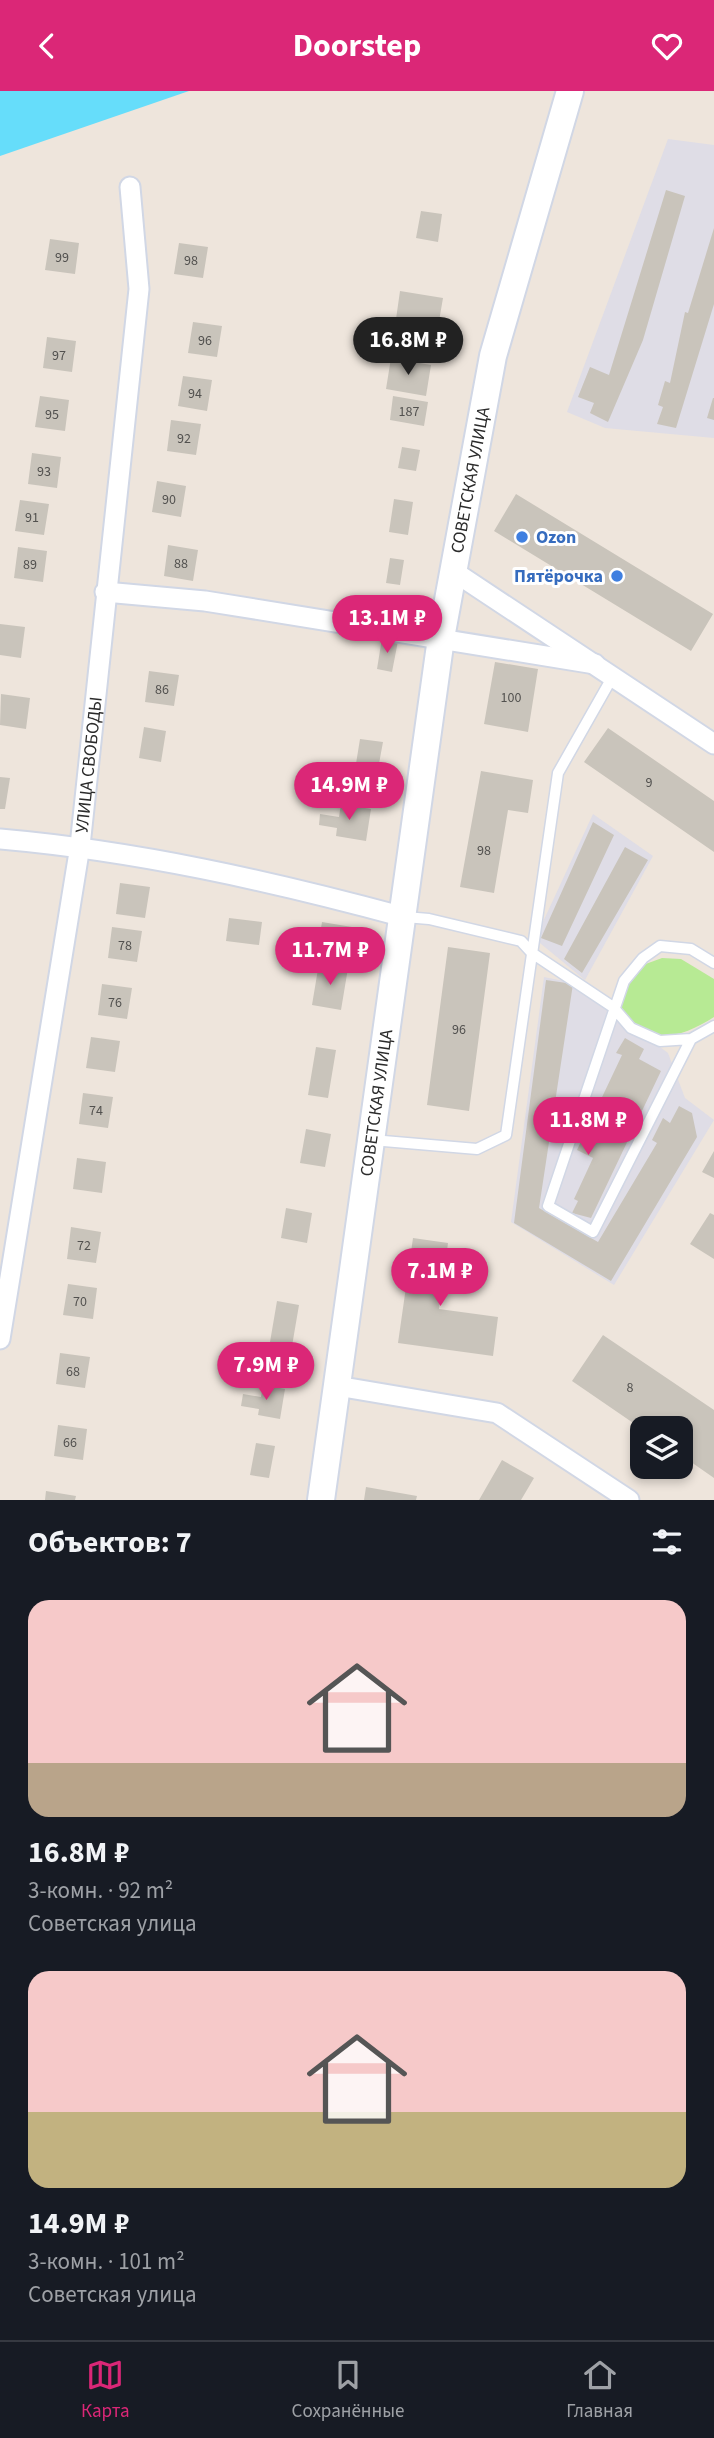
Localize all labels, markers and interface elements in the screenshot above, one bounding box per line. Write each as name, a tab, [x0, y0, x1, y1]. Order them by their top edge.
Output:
text: Doorstep	[293, 23, 421, 69]
icon: back	[28, 27, 66, 65]
icon: heart	[648, 27, 686, 65]
house number: 99	[55, 248, 69, 268]
house number: 98	[184, 251, 198, 271]
pin: 16.8M ₽	[343, 317, 473, 377]
text: 16.8M ₽	[369, 323, 447, 356]
house number: 96	[198, 331, 212, 351]
house number: 97	[52, 346, 66, 366]
house number: 94	[188, 384, 202, 404]
house number: 187	[399, 402, 419, 422]
house number: 95	[45, 405, 59, 425]
street label: СОВЕТСКАЯ УЛИЦА	[445, 405, 496, 555]
house number: 92	[177, 429, 191, 449]
house number: 93	[37, 462, 51, 482]
house number: 90	[162, 490, 176, 510]
house number: 91	[25, 508, 39, 528]
place label: Ozon	[536, 525, 576, 550]
marker: Ozon	[514, 529, 530, 545]
house number: 88	[174, 554, 188, 574]
house number: 89	[23, 555, 37, 575]
place label: Пятёрочка	[514, 564, 603, 589]
marker: Пятёрочка	[609, 568, 625, 584]
pin: 13.1M ₽	[322, 595, 452, 655]
text: 13.1M ₽	[348, 601, 426, 634]
house number: 86	[155, 680, 169, 700]
house number: 100	[501, 688, 521, 708]
street label: УЛИЦА СВОБОДЫ	[69, 696, 109, 834]
pin: 14.9M ₽	[284, 763, 414, 822]
text: 14.9M ₽	[310, 768, 388, 801]
house number: 9	[646, 773, 653, 793]
house number: 98	[477, 841, 491, 861]
pin: 11.7M ₽	[265, 927, 395, 987]
text: 11.7M ₽	[291, 933, 369, 966]
house number: 78	[118, 936, 132, 956]
house number: 76	[108, 993, 122, 1013]
house number: 96	[452, 1020, 466, 1040]
street label: СОВЕТСКАЯ УЛИЦА	[354, 1028, 399, 1178]
pin: 11.8M ₽	[523, 1097, 653, 1157]
house number: 74	[89, 1101, 103, 1121]
text: 11.8M ₽	[549, 1103, 627, 1136]
house number: 72	[77, 1236, 91, 1256]
pin: 7.1M ₽	[383, 1249, 497, 1308]
text: 7.1M ₽	[407, 1254, 473, 1287]
house number: 70	[73, 1292, 87, 1312]
pin: 7.9M ₽	[209, 1343, 323, 1402]
text: 7.9M ₽	[233, 1348, 299, 1381]
house number: 68	[66, 1362, 80, 1382]
house number: 8	[627, 1378, 634, 1398]
map controls	[630, 1416, 693, 1479]
button: layers	[630, 1416, 693, 1479]
house number: 66	[63, 1433, 77, 1453]
text: Объектов: 7	[28, 1521, 192, 1564]
icon: filters	[648, 1523, 686, 1561]
icon: home	[294, 1645, 420, 1771]
text: 16.8M ₽	[28, 1831, 129, 1874]
text: 3-комн. · 92 m²	[28, 1874, 173, 1907]
text: Советская улица	[28, 1907, 197, 1940]
icon: home	[294, 2016, 420, 2142]
text: 14.9M ₽	[28, 2202, 129, 2245]
text: 3-комн. · 101 m²	[28, 2245, 185, 2278]
text: Советская улица	[28, 2278, 197, 2311]
tab: Карта	[81, 2356, 130, 2425]
tab: Сохранённые	[292, 2356, 404, 2425]
tab: Главная	[566, 2356, 633, 2425]

